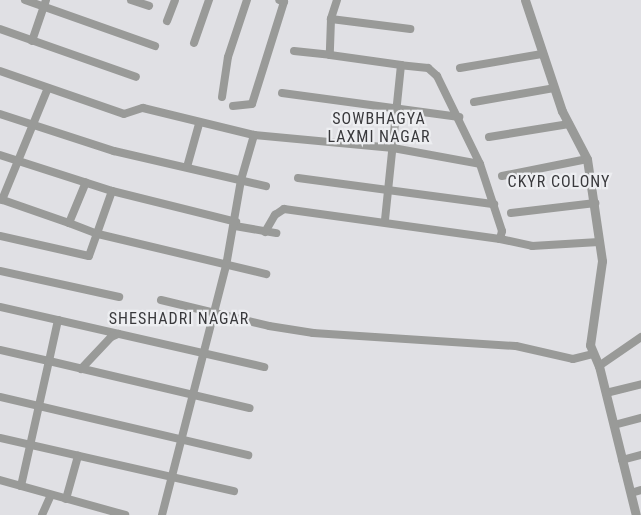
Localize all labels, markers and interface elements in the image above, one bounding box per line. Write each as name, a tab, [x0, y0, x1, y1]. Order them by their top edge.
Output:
district label: SOWBHAGYA LAXMI NAGAR	[326, 109, 432, 147]
district label: CKYR COLONY	[506, 172, 612, 192]
district label: SHESHADRI NAGAR	[107, 309, 251, 329]

